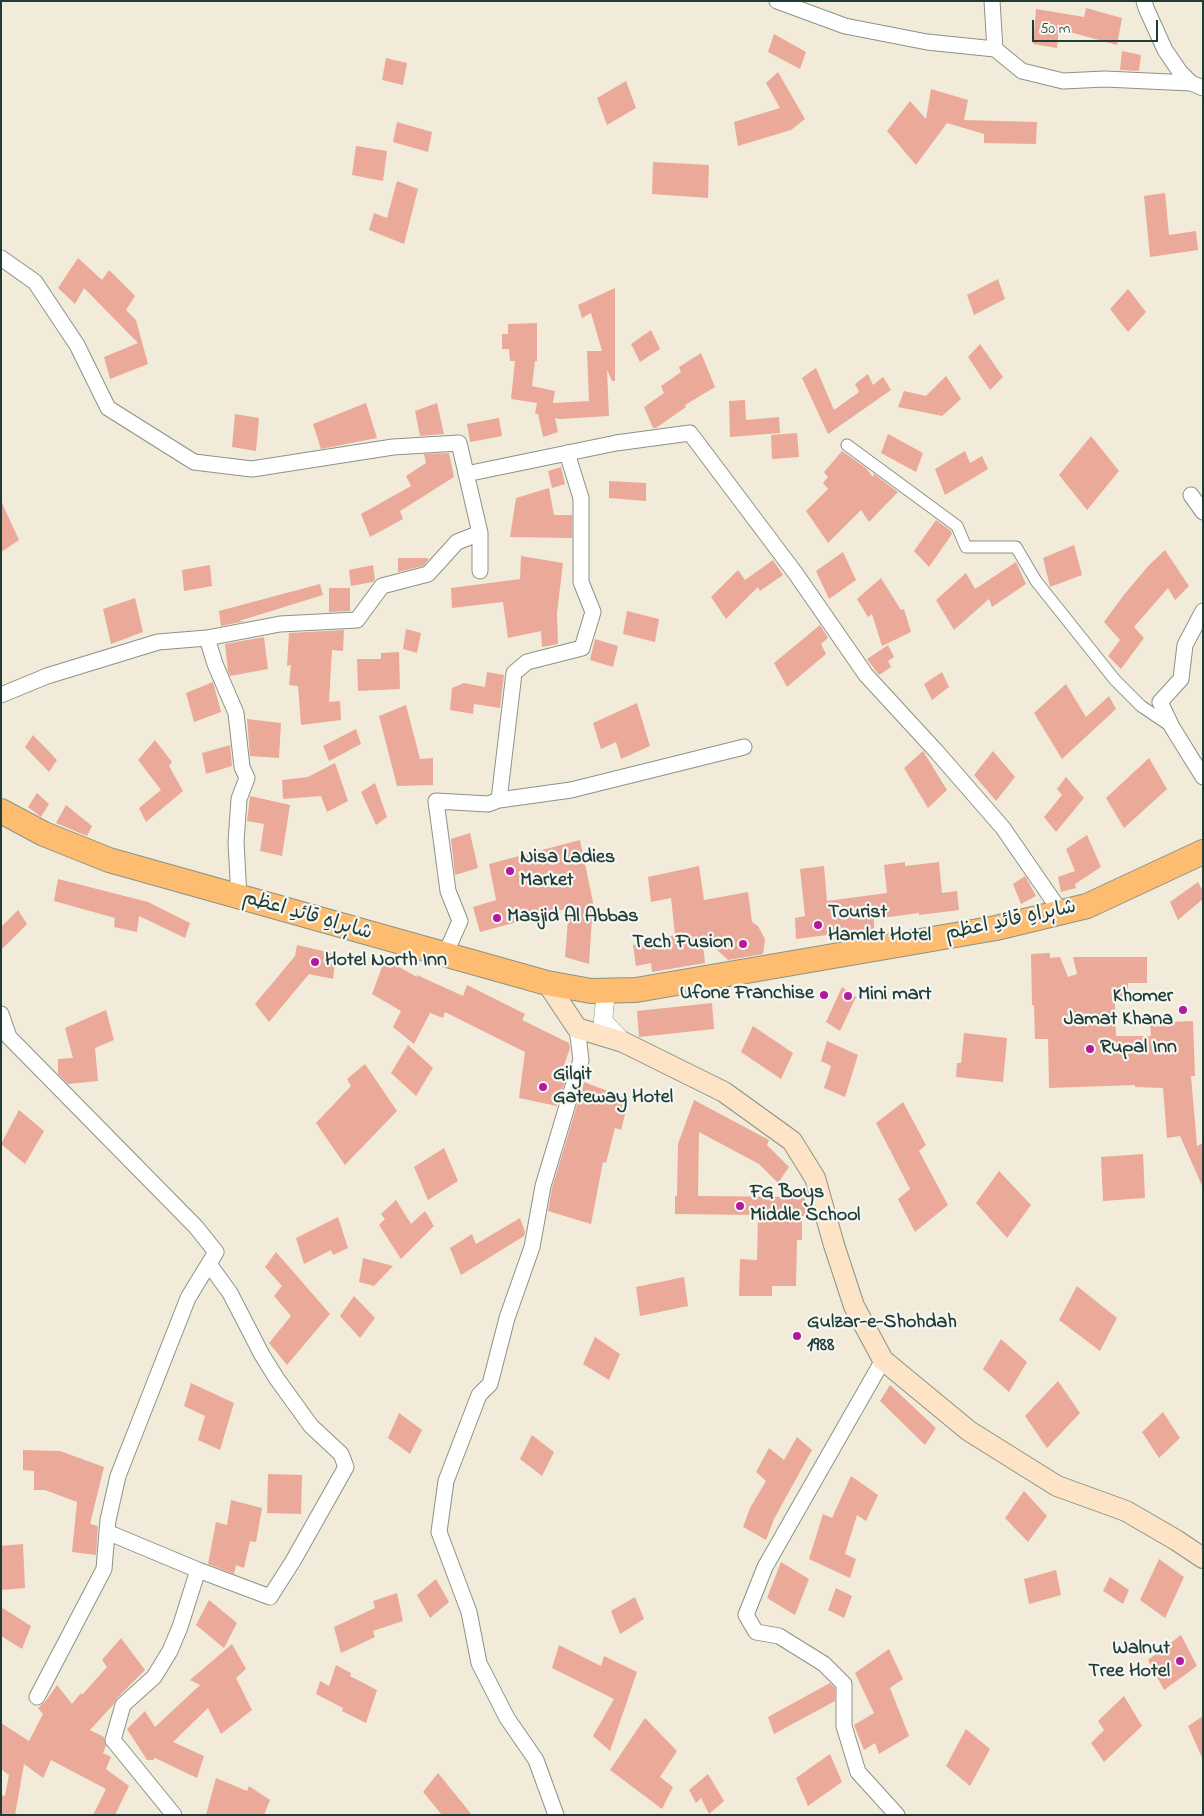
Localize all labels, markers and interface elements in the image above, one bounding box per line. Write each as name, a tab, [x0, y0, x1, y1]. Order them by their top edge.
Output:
scale bar	[1034, 10, 1160, 42]
text: 50 m	[1040, 18, 1070, 40]
place label: Nisa Ladies Market	[520, 847, 615, 894]
marker: Nisa Ladies Market	[504, 865, 516, 877]
street label: شاہراہِ قائدِ اعظم	[240, 887, 374, 947]
street label: شاہراہِ قائدِ اعظم	[943, 896, 1079, 948]
place label: Tourist Hamlet Hotel	[828, 902, 931, 949]
place label: Masjid Al Abbas	[507, 906, 638, 930]
marker: Masjid Al Abbas	[491, 912, 503, 924]
marker: Tourist Hamlet Hotel	[812, 919, 824, 931]
place label: Tech Fusion	[632, 932, 733, 956]
marker: Tech Fusion	[737, 938, 749, 950]
place label: Hotel North Inn	[325, 950, 447, 974]
marker: Hotel North Inn	[309, 956, 321, 968]
place label: Ufone Franchise	[680, 983, 814, 1007]
place label: Mini mart	[858, 984, 931, 1008]
place label: Khomer Jamat Khana	[1064, 986, 1173, 1033]
marker: Ufone Franchise	[818, 989, 830, 1001]
marker: Mini mart	[842, 990, 854, 1002]
marker: Khomer Jamat Khana	[1177, 1004, 1189, 1016]
place label: Rupal Inn	[1100, 1037, 1177, 1061]
marker: Rupal Inn	[1084, 1043, 1096, 1055]
place label: Gilgit Gateway Hotel	[553, 1064, 673, 1111]
marker: Gilgit Gateway Hotel	[537, 1081, 549, 1093]
place label: FG Boys Middle School	[750, 1182, 860, 1229]
marker: FG Boys Middle School	[734, 1200, 746, 1212]
place label: Gulzar-e-Shohdah 1988	[807, 1312, 957, 1359]
marker: Gulzar-e-Shohdah 1988	[791, 1330, 803, 1342]
place label: Walnut Tree Hotel	[1088, 1638, 1170, 1685]
marker: Walnut Tree Hotel	[1174, 1655, 1186, 1667]

